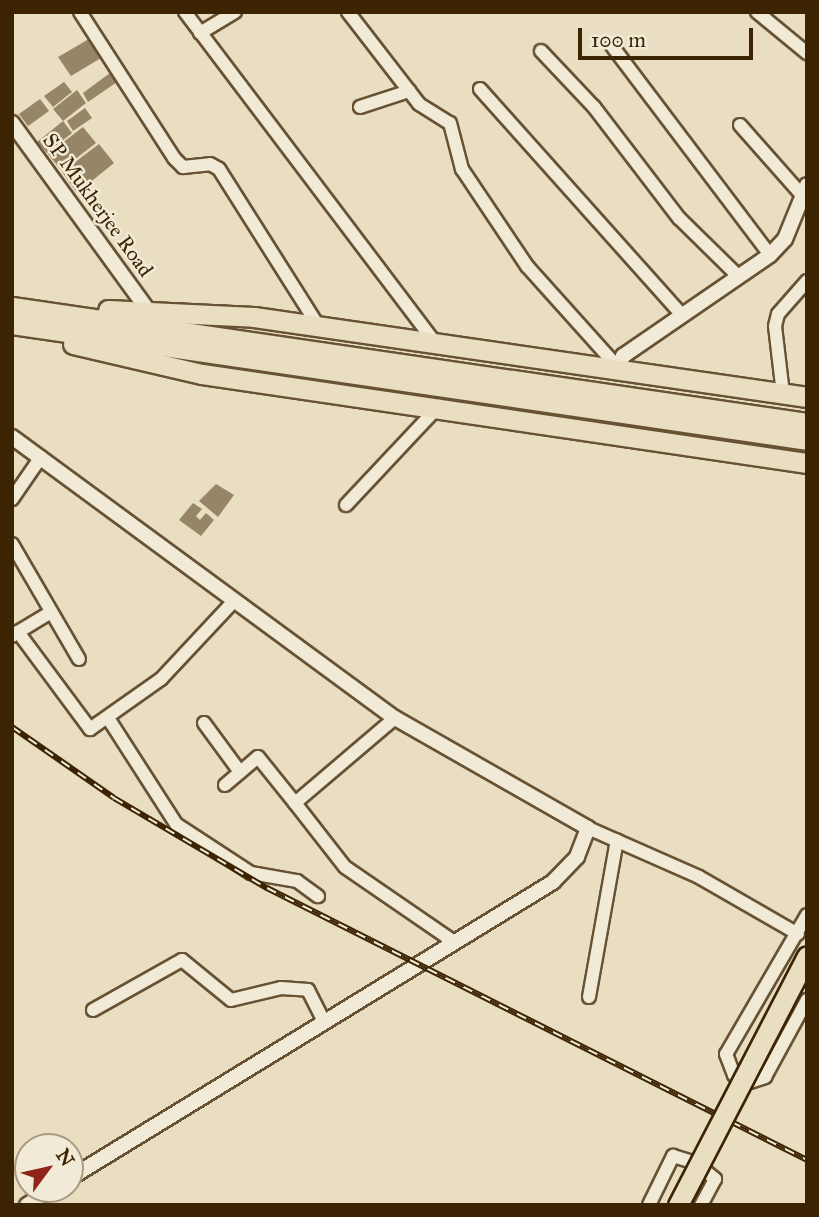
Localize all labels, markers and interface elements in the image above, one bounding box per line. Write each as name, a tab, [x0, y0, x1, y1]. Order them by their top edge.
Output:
scale bar	[581, 14, 756, 58]
text: 100 m	[591, 27, 646, 53]
street label: SP Mukherjee Road	[38, 128, 158, 282]
north arrow	[14, 1133, 84, 1203]
text: N	[51, 1144, 79, 1170]

